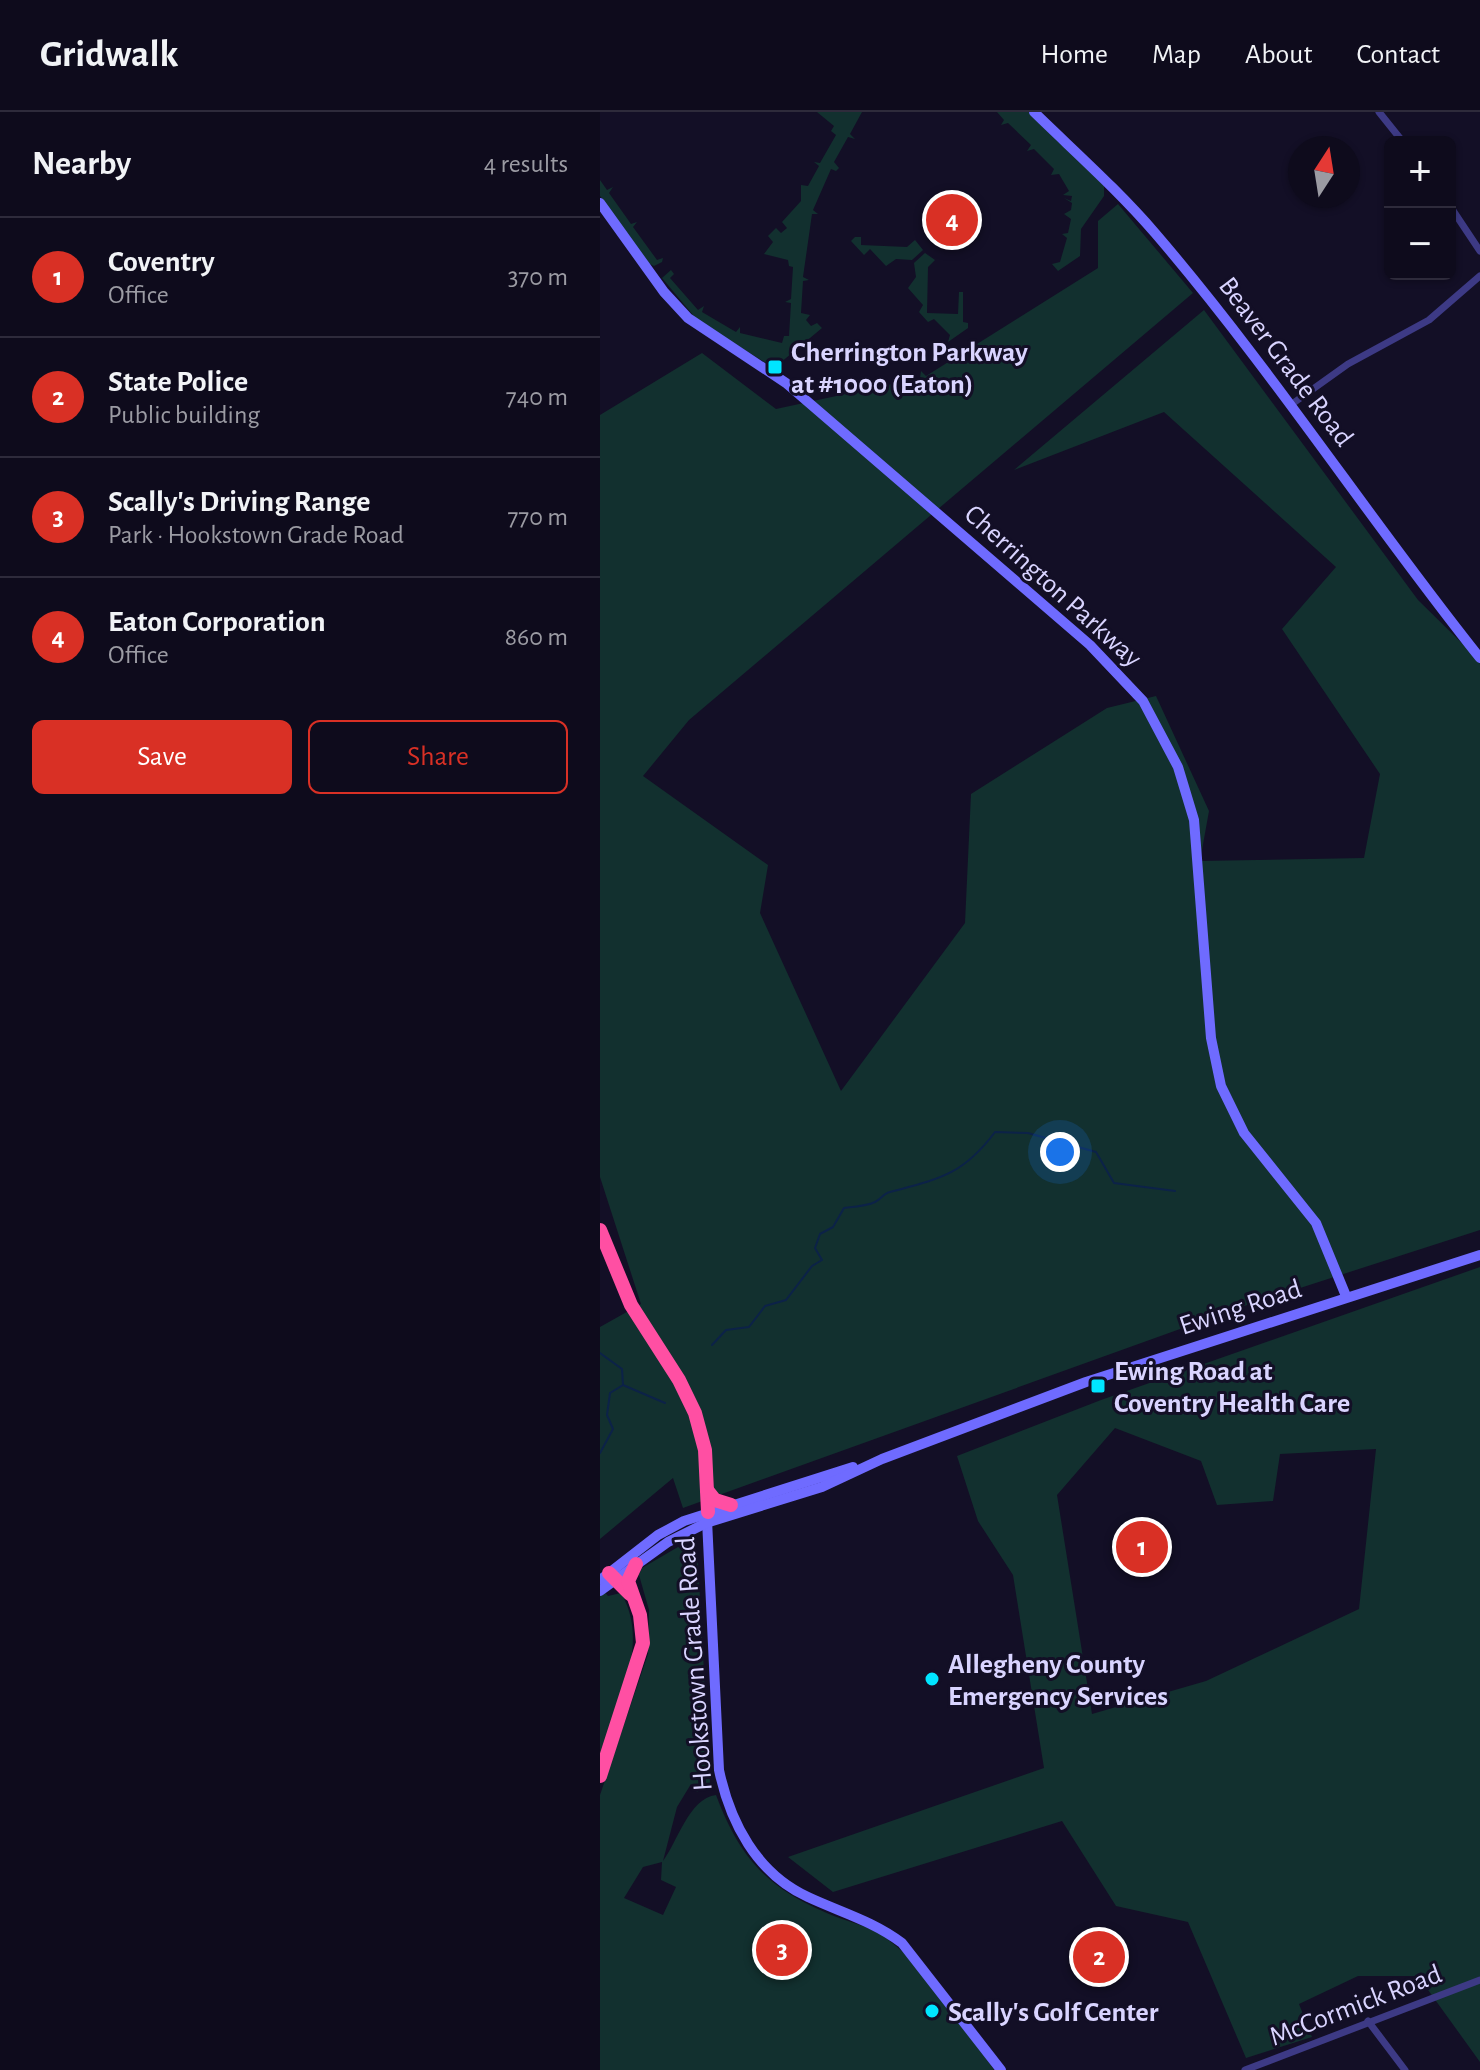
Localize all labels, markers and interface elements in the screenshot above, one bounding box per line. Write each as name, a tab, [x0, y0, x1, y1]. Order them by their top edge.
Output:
text: Gridwalk	[40, 36, 178, 74]
text: Home	[1041, 41, 1108, 69]
text: Map	[1152, 41, 1201, 69]
text: About	[1245, 41, 1313, 69]
text: Contact	[1357, 41, 1440, 69]
north arrow	[1288, 136, 1360, 208]
map controls	[1384, 136, 1456, 280]
button: +	[1384, 136, 1456, 208]
text: Nearby	[32, 147, 131, 181]
text: 4 results	[484, 151, 568, 177]
pin: 4	[926, 190, 978, 250]
button: −	[1384, 208, 1456, 280]
text: Coventry	[108, 247, 215, 277]
text: 1	[53, 264, 63, 290]
text: 370 m	[508, 264, 568, 290]
street label: Beaver Grade Road	[1213, 272, 1358, 452]
text: Office	[108, 282, 169, 308]
place label: Cherrington Parkway at #1000 (Eaton)	[791, 339, 1028, 399]
marker: Cherrington Parkway at #1000 (Eaton)	[766, 358, 784, 376]
text: State Police	[108, 367, 248, 397]
text: 2	[52, 384, 64, 410]
text: 740 m	[506, 384, 568, 410]
text: Public building	[108, 402, 260, 428]
text: Scally's Driving Range	[108, 487, 370, 517]
street label: Cherrington Parkway	[959, 500, 1147, 673]
text: 3	[52, 504, 64, 530]
text: 770 m	[507, 504, 568, 530]
text: Park · Hookstown Grade Road	[108, 522, 404, 548]
text: Eaton Corporation	[108, 607, 326, 637]
text: 4	[51, 624, 65, 650]
text: 860 m	[505, 624, 568, 650]
text: Office	[108, 642, 169, 668]
button: Save	[32, 720, 292, 794]
button: Share	[308, 720, 568, 794]
your location	[1040, 1132, 1080, 1172]
street label: Ewing Road	[1176, 1275, 1305, 1341]
place label: Ewing Road at Coventry Health Care	[1114, 1358, 1350, 1418]
marker: Ewing Road at Coventry Health Care	[1089, 1377, 1107, 1395]
pin: 1	[1116, 1517, 1168, 1577]
street label: Hookstown Grade Road	[672, 1536, 718, 1792]
place label: Allegheny County Emergency Services	[948, 1651, 1168, 1711]
marker: Allegheny County Emergency Services	[923, 1670, 941, 1688]
pin: 3	[756, 1920, 808, 1980]
pin: 2	[1073, 1927, 1125, 1987]
street label: McCormick Road	[1266, 1960, 1446, 2052]
place label: Scally's Golf Center	[948, 1999, 1159, 2027]
marker: Scally's Golf Center	[923, 2002, 941, 2020]

